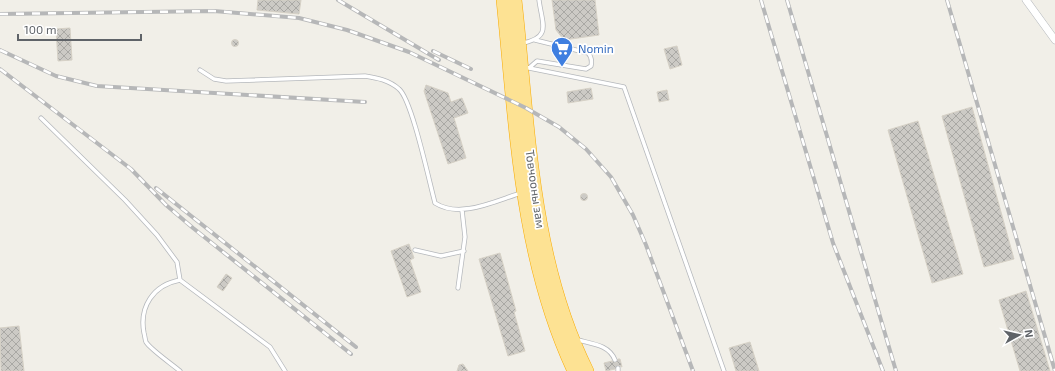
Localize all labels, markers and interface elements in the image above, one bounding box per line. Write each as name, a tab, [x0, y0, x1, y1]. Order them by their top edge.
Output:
scale bar	[18, 16, 141, 42]
text: 100 m	[24, 22, 56, 36]
supermarket icon: Nomin	[549, 35, 575, 68]
place label: Nomin	[578, 41, 614, 55]
street label: Товчооны зам	[524, 149, 548, 229]
north arrow	[999, 315, 1039, 355]
text: N	[1022, 329, 1036, 338]

